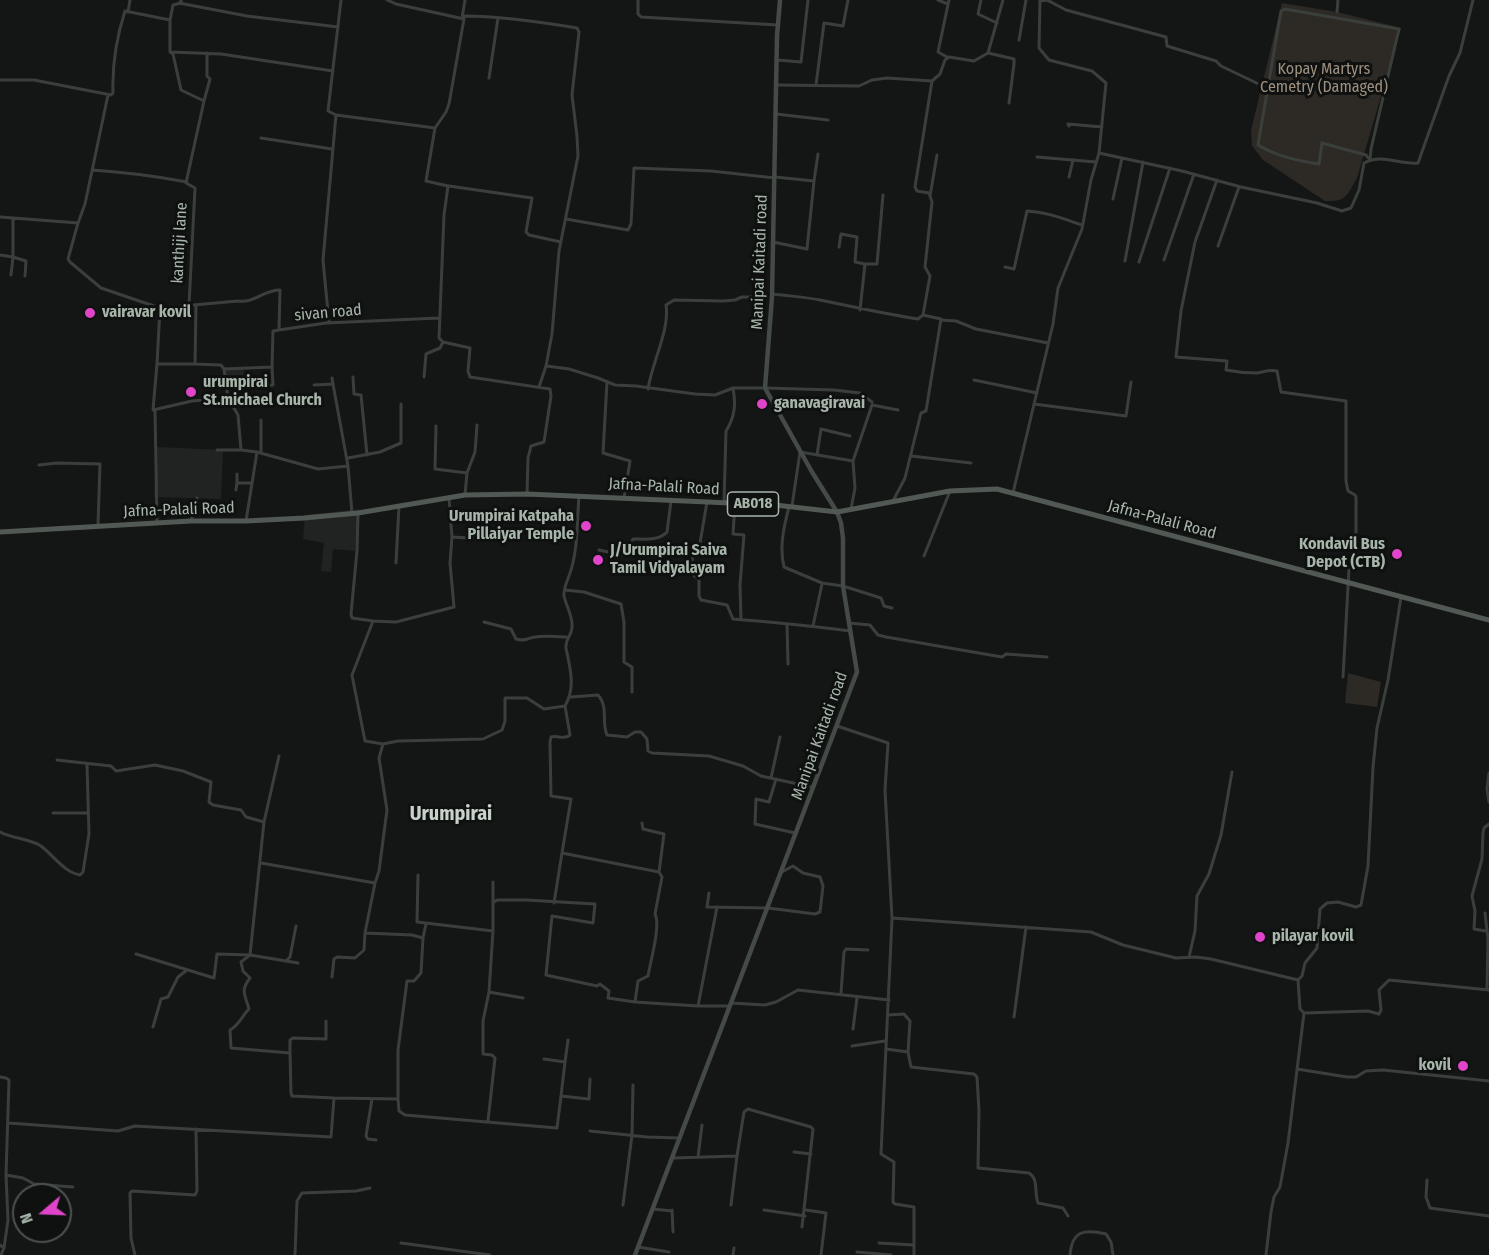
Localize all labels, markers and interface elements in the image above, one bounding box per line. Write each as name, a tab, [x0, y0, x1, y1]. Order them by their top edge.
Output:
park label: Kopay Martyrs Cemetry (Damaged)	[1260, 60, 1388, 98]
street label: Manipai Kaitadi road	[748, 194, 772, 330]
street label: kanthiji lane	[168, 202, 192, 284]
street label: sivan road	[293, 300, 363, 326]
place label: vairavar kovil	[102, 303, 191, 323]
marker: vairavar kovil	[83, 306, 97, 320]
place label: urumpirai St.michael Church	[203, 373, 322, 411]
marker: urumpirai St.michael Church	[184, 385, 198, 399]
place label: ganavagiravai	[774, 394, 865, 414]
marker: ganavagiravai	[755, 397, 769, 411]
street label: Jafna-Palali Road	[608, 474, 720, 500]
road number: AB018	[728, 492, 778, 516]
street label: Jafna-Palali Road	[1106, 496, 1218, 544]
street label: Jafna-Palali Road	[123, 498, 235, 522]
place label: Urumpirai Katpaha Pillaiyar Temple	[449, 507, 574, 545]
marker: Urumpirai Katpaha Pillaiyar Temple	[579, 519, 593, 533]
place label: Kondavil Bus Depot (CTB)	[1299, 535, 1385, 573]
place label: J/Urumpirai Saiva Tamil Vidyalayam	[610, 541, 727, 579]
marker: Kondavil Bus Depot (CTB)	[1390, 547, 1404, 561]
marker: J/Urumpirai Saiva Tamil Vidyalayam	[591, 553, 605, 567]
street label: Manipai Kaitadi road	[788, 669, 852, 803]
district label: Urumpirai	[410, 802, 492, 826]
place label: pilayar kovil	[1272, 927, 1354, 947]
marker: pilayar kovil	[1253, 930, 1267, 944]
place label: kovil	[1419, 1056, 1451, 1076]
marker: kovil	[1456, 1059, 1470, 1073]
north arrow	[12, 1183, 72, 1243]
text: N	[16, 1211, 37, 1226]

